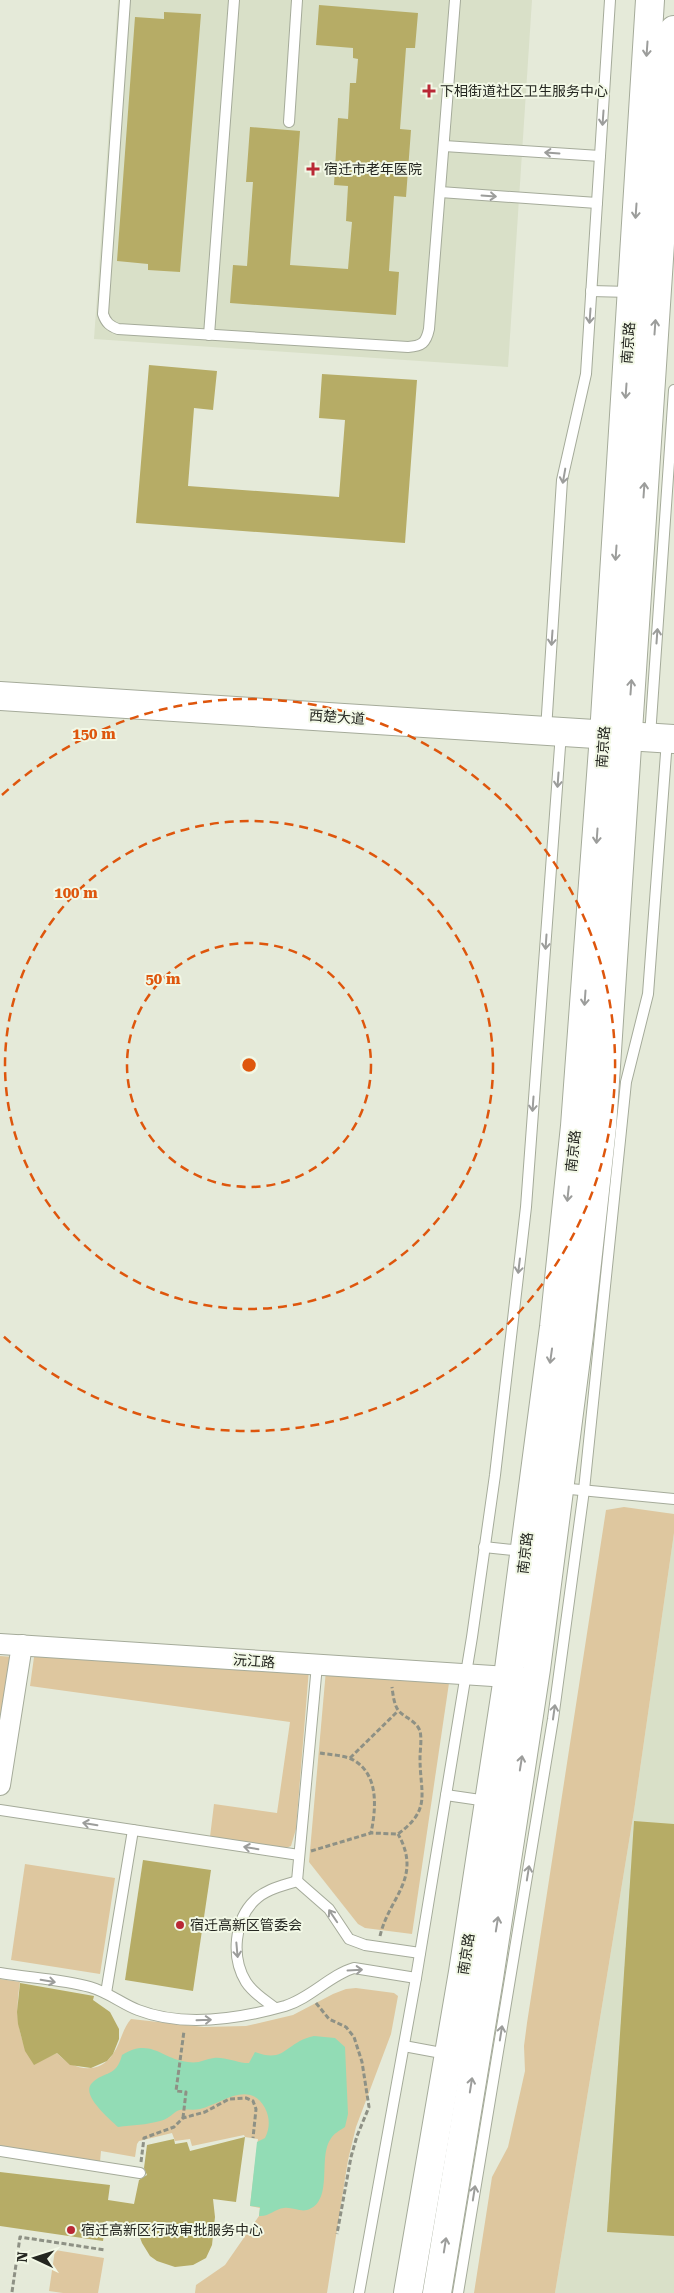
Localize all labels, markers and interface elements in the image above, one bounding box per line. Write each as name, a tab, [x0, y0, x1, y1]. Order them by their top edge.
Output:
one-way arrow	[642, 40, 651, 56]
place label: 下相街道社区卫生服务中心	[440, 83, 608, 99]
marker: 下相街道社区卫生服务中心	[422, 84, 436, 98]
one-way arrow	[598, 110, 607, 126]
one-way arrow	[544, 149, 560, 158]
place label: 宿迁市老年医院	[324, 161, 422, 177]
marker: 宿迁市老年医院	[306, 162, 320, 176]
one-way arrow	[480, 191, 496, 200]
one-way arrow	[632, 203, 641, 219]
one-way arrow	[585, 307, 594, 323]
one-way arrow	[650, 320, 659, 336]
street label: 南京路	[619, 321, 637, 365]
one-way arrow	[621, 382, 630, 398]
one-way arrow	[558, 467, 568, 483]
one-way arrow	[639, 482, 648, 498]
one-way arrow	[611, 544, 620, 560]
one-way arrow	[652, 628, 661, 644]
one-way arrow	[547, 629, 556, 645]
one-way arrow	[626, 679, 636, 695]
street label: 西楚大道	[309, 707, 365, 727]
text: 150 m	[72, 725, 116, 743]
street label: 南京路	[594, 725, 612, 769]
one-way arrow	[553, 772, 563, 788]
one-way arrow	[592, 827, 602, 843]
text: 100 m	[54, 884, 98, 902]
one-way arrow	[541, 934, 550, 950]
text: 50 m	[145, 970, 181, 988]
one-way arrow	[580, 989, 589, 1005]
centre of rings	[240, 1056, 258, 1074]
one-way arrow	[529, 1096, 538, 1112]
street label: 南京路	[563, 1129, 583, 1173]
one-way arrow	[563, 1186, 573, 1202]
one-way arrow	[514, 1258, 524, 1274]
one-way arrow	[545, 1348, 555, 1364]
street label: 南京路	[515, 1531, 535, 1575]
street label: 沅江路	[232, 1652, 276, 1670]
one-way arrow	[549, 1704, 559, 1720]
one-way arrow	[517, 1756, 527, 1772]
one-way arrow	[82, 1818, 98, 1828]
one-way arrow	[243, 1843, 259, 1853]
one-way arrow	[523, 1865, 533, 1881]
one-way arrow	[328, 1909, 338, 1923]
one-way arrow	[492, 1916, 502, 1932]
place label: 宿迁高新区管委会	[190, 1917, 302, 1933]
marker: 宿迁高新区管委会	[174, 1919, 186, 1931]
street label: 南京路	[455, 1932, 477, 1976]
one-way arrow	[232, 1942, 242, 1958]
one-way arrow	[346, 1965, 362, 1974]
one-way arrow	[40, 1976, 56, 1986]
one-way arrow	[195, 2015, 211, 2024]
one-way arrow	[496, 2025, 506, 2041]
one-way arrow	[467, 2077, 477, 2093]
one-way arrow	[470, 2185, 480, 2201]
place label: 宿迁高新区行政审批服务中心	[81, 2222, 263, 2238]
marker: 宿迁高新区行政审批服务中心	[65, 2224, 77, 2236]
north arrow	[10, 2233, 60, 2283]
one-way arrow	[440, 2237, 450, 2253]
text: N	[14, 2251, 30, 2263]

